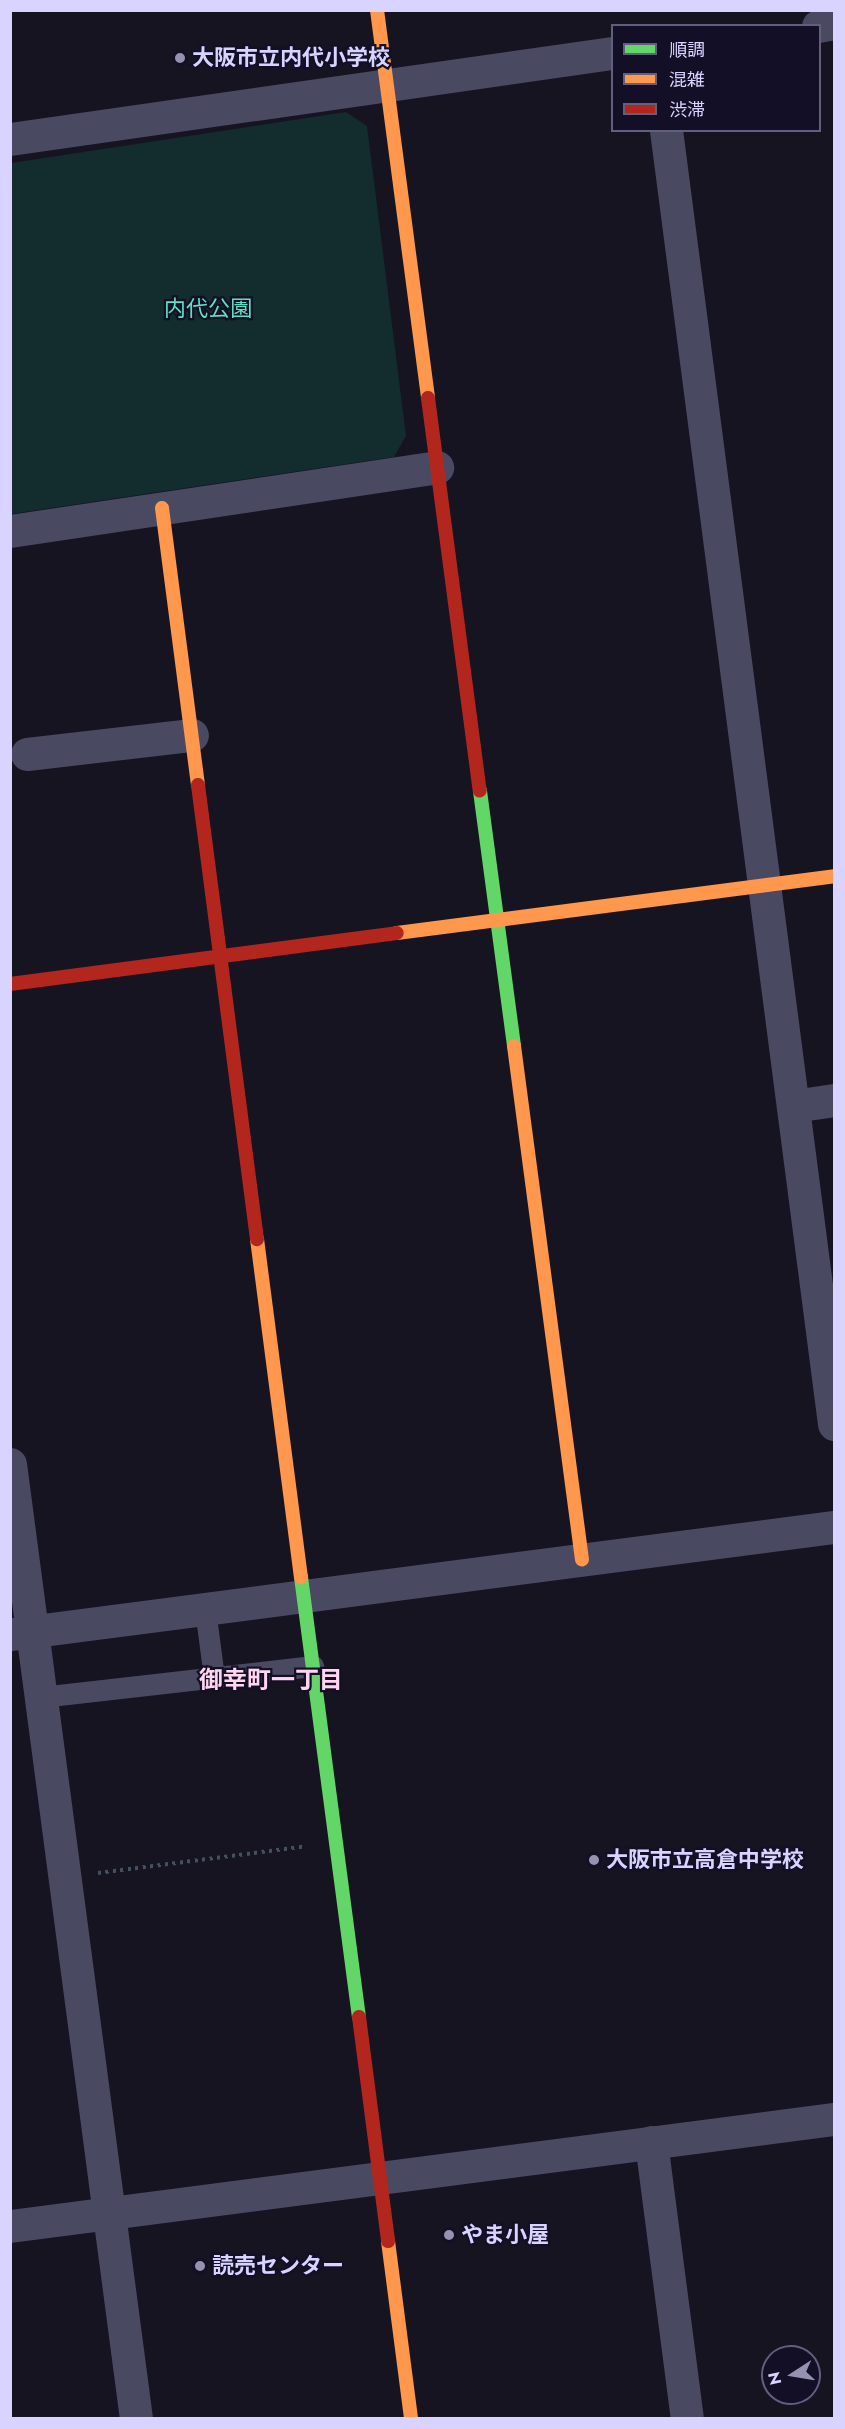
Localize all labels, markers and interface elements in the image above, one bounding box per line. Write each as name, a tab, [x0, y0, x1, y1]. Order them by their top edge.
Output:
legend	[611, 24, 821, 132]
text: 順調	[669, 37, 705, 63]
place label: 大阪市立内代小学校	[192, 45, 390, 71]
marker: 大阪市立内代小学校	[173, 51, 187, 65]
text: 混雑	[669, 67, 705, 93]
text: 渋滞	[669, 97, 705, 123]
park label: 内代公園	[164, 296, 252, 322]
district label: 御幸町一丁目	[199, 1666, 343, 1694]
place label: 大阪市立高倉中学校	[606, 1847, 804, 1873]
marker: 大阪市立高倉中学校	[587, 1853, 601, 1867]
place label: やま小屋	[461, 2222, 549, 2248]
marker: やま小屋	[442, 2228, 456, 2242]
place label: 読売センター	[212, 2253, 344, 2279]
marker: 読売センター	[193, 2259, 207, 2273]
north arrow	[761, 2345, 821, 2405]
text: N	[762, 2370, 787, 2387]

